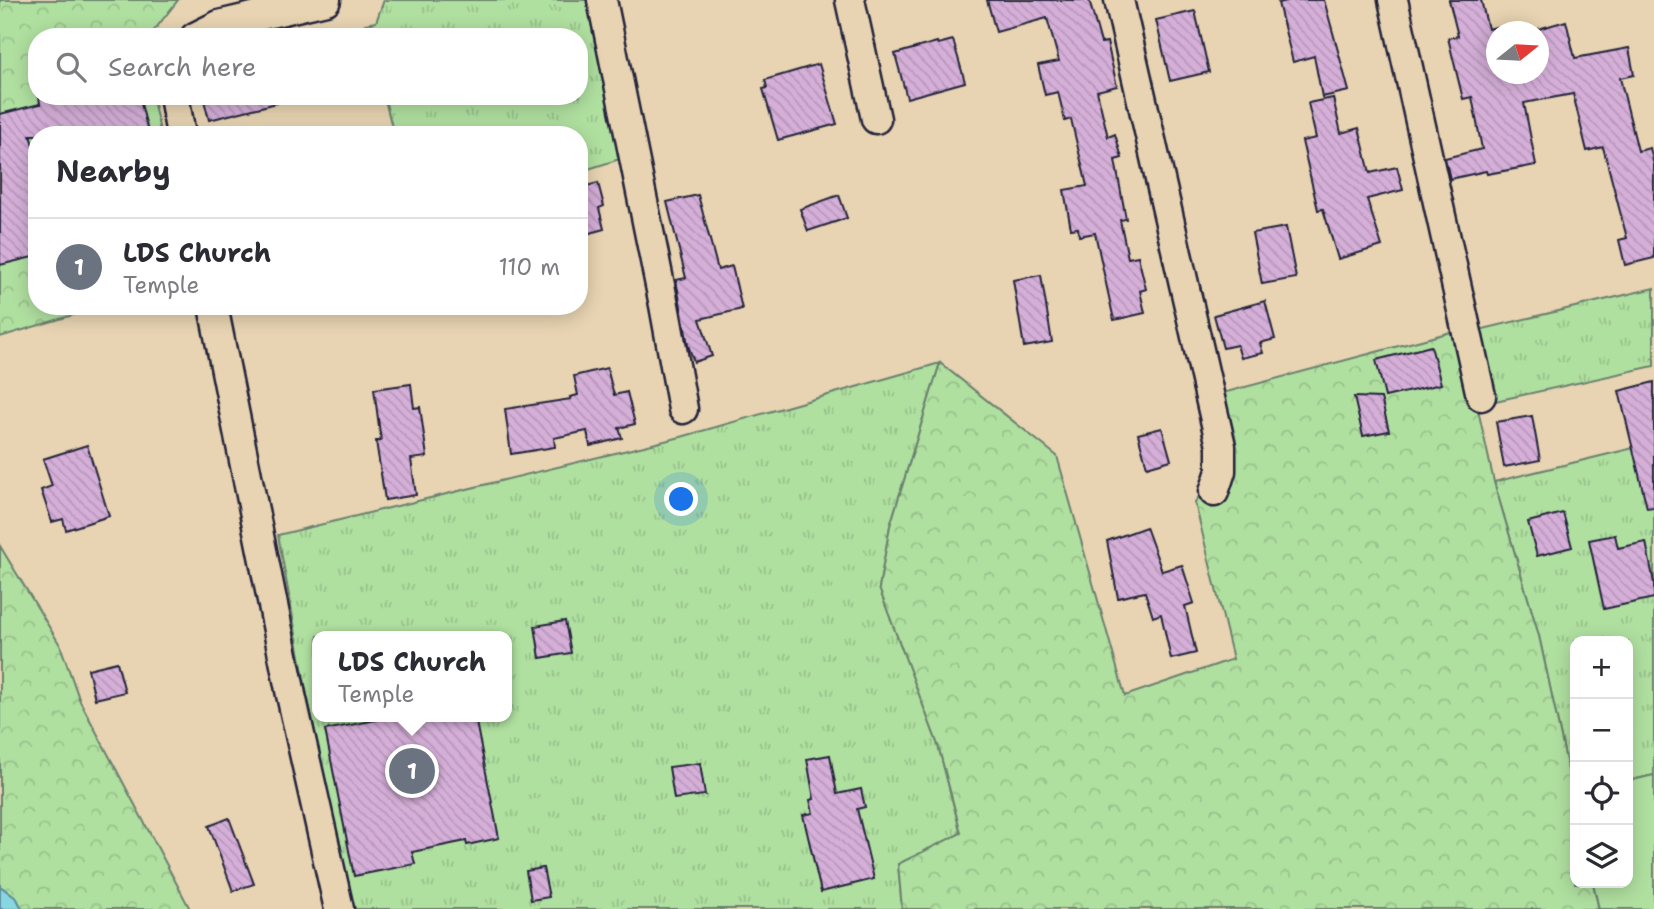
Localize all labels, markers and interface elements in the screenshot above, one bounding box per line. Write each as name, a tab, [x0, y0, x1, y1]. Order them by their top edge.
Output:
north arrow	[1486, 21, 1549, 84]
search box	[28, 28, 588, 105]
icon: search	[52, 48, 90, 86]
text: Search here	[108, 49, 257, 84]
text: Nearby	[56, 151, 171, 192]
text: LDS Church	[123, 235, 271, 270]
text: 1	[74, 252, 84, 282]
text: 110 m	[498, 252, 560, 282]
text: Temple	[123, 270, 200, 300]
your location	[664, 482, 698, 516]
popup	[312, 631, 512, 722]
map controls	[1570, 636, 1633, 888]
button: +	[1570, 636, 1633, 699]
text: LDS Church	[338, 644, 486, 679]
text: Temple	[338, 679, 414, 709]
button: −	[1570, 699, 1633, 762]
pin: 1	[389, 745, 435, 797]
button: locate	[1570, 762, 1633, 825]
button: layers	[1570, 825, 1633, 888]

